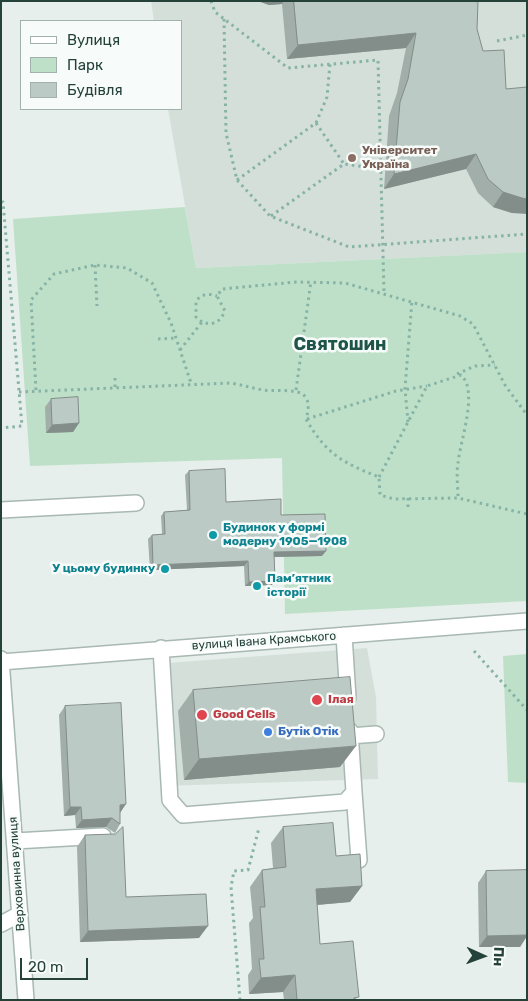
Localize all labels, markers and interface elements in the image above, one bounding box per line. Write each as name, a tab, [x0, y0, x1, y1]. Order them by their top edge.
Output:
legend	[20, 20, 182, 110]
text: Вулиця	[67, 31, 120, 49]
text: Парк	[67, 56, 103, 74]
text: Будівля	[67, 81, 123, 99]
place label: Університет Україна	[362, 144, 437, 172]
marker: Університет Україна	[346, 152, 358, 164]
district label: Святошин	[293, 334, 387, 356]
place label: Будинок у формі модерну 1905—1908	[223, 521, 347, 549]
marker: Будинок у формі модерну 1905—1908	[207, 529, 219, 541]
place label: У цьому будинку	[52, 562, 155, 576]
marker: У цьому будинку	[159, 563, 171, 575]
place label: Пам’ятник історії	[267, 572, 331, 600]
marker: Пам’ятник історії	[251, 580, 263, 592]
street label: вулиця Івана Крамського	[191, 629, 337, 653]
marker: Ілая	[310, 693, 324, 707]
place label: Ілая	[328, 693, 354, 707]
marker: Good Cells	[195, 708, 209, 722]
place label: Good Cells	[213, 708, 275, 722]
place label: Бутік Отік	[278, 725, 339, 739]
marker: Бутік Отік	[262, 726, 274, 738]
street label: Верховинна вулиця	[6, 816, 28, 932]
north arrow	[458, 931, 508, 981]
text: Пн	[490, 947, 507, 967]
scale bar	[22, 948, 90, 980]
text: 20 m	[28, 958, 63, 976]

